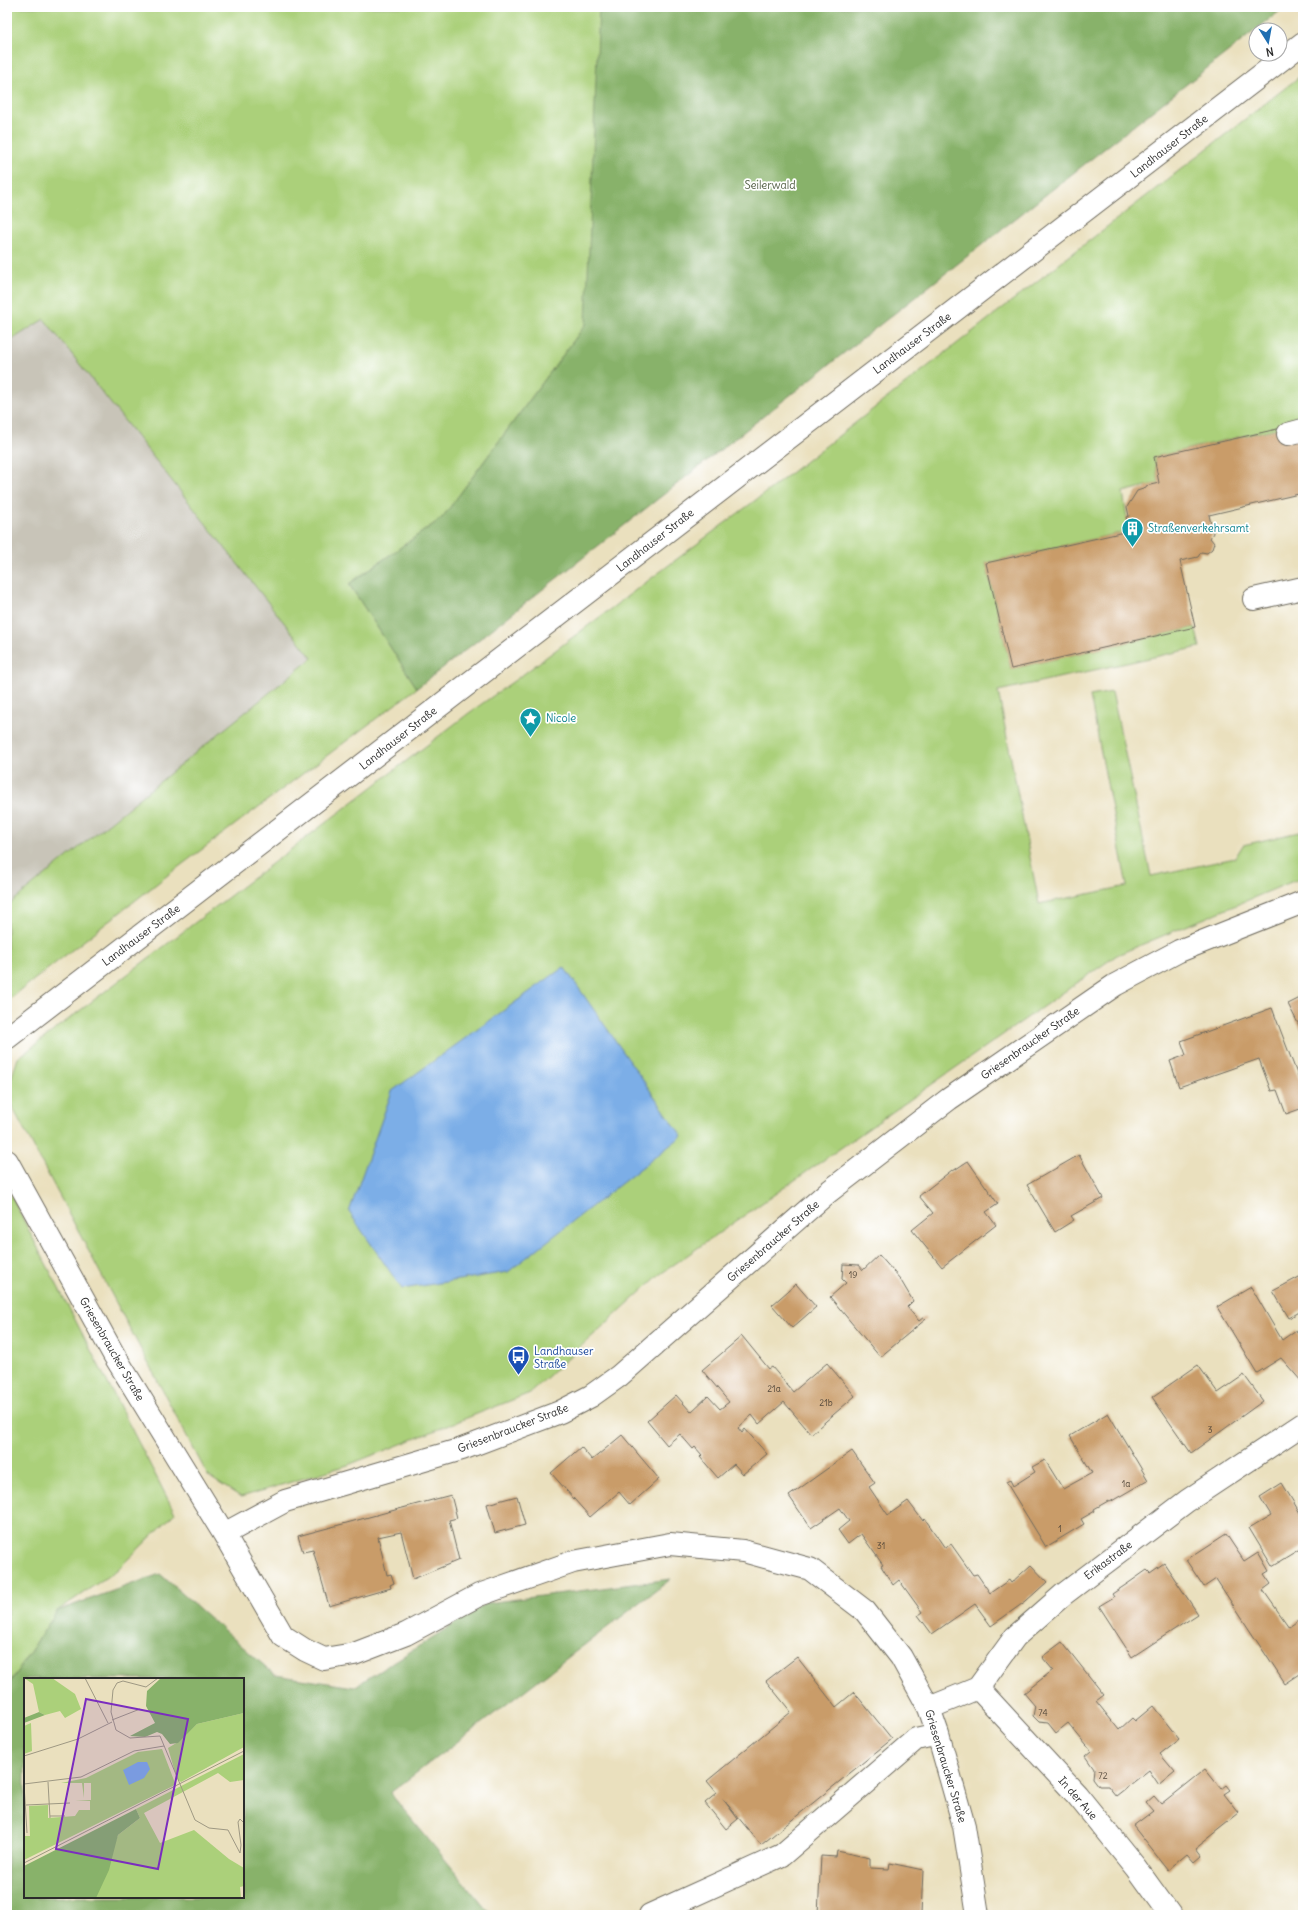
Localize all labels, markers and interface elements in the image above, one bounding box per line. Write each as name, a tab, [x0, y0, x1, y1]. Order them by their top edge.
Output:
north arrow	[1248, 22, 1288, 62]
text: N	[1265, 44, 1275, 59]
street label: Landhauser Straße	[1128, 111, 1211, 181]
park label: Seilerwald	[744, 178, 796, 192]
street label: Landhauser Straße	[870, 309, 954, 377]
street label: Landhauser Straße	[614, 505, 697, 575]
building icon: Straßenverkehrsamt	[1120, 515, 1146, 548]
place label: Straßenverkehrsamt	[1148, 521, 1249, 535]
street label: Landhauser Straße	[357, 703, 440, 773]
place icon: Nicole	[518, 705, 544, 738]
place label: Nicole	[546, 711, 576, 725]
street label: Landhauser Straße	[99, 901, 183, 969]
street label: Griesenbraucker Straße	[978, 1004, 1082, 1082]
street label: Griesenbraucker Straße	[724, 1197, 822, 1285]
house number: 19	[849, 1269, 857, 1280]
street label: Griesenbraucker Straße	[77, 1295, 147, 1403]
bus stop icon: Landhauser Straße	[505, 1344, 531, 1377]
place label: Landhauser Straße	[534, 1344, 594, 1371]
house number: 21a	[767, 1383, 781, 1394]
house number: 21b	[819, 1397, 833, 1408]
street label: Griesenbraucker Straße	[456, 1400, 570, 1456]
house number: 3	[1207, 1424, 1213, 1435]
house number: 1a	[1122, 1478, 1130, 1489]
house number: 1	[1058, 1523, 1062, 1534]
street label: Erikastraße	[1081, 1537, 1135, 1583]
house number: 31	[877, 1540, 885, 1551]
inset map	[24, 1678, 244, 1898]
house number: 74	[1038, 1707, 1048, 1718]
street label: Griesenbraucker Straße	[922, 1708, 970, 1824]
house number: 72	[1098, 1770, 1108, 1781]
street label: In der Aue	[1055, 1774, 1101, 1822]

